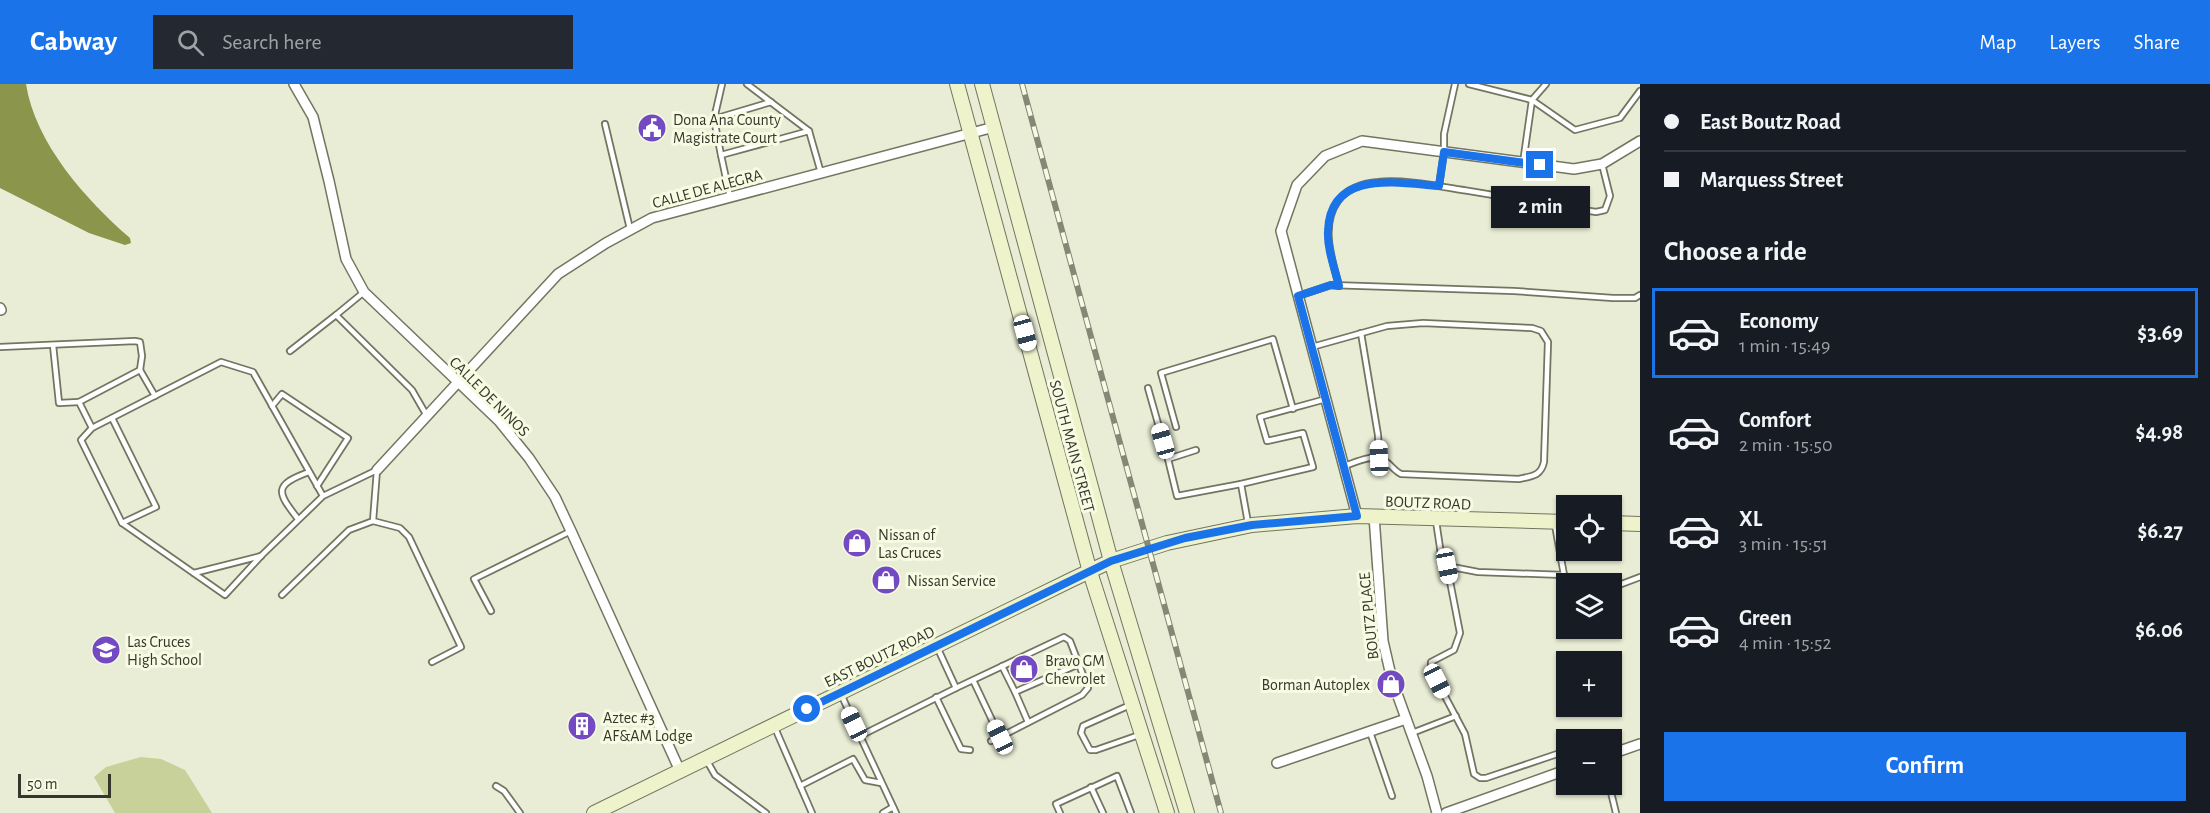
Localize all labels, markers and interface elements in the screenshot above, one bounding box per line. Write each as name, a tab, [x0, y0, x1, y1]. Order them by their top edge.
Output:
search box	[153, 15, 573, 69]
icon: search	[174, 26, 207, 59]
text: Cabway	[30, 28, 117, 56]
text: Search here	[222, 31, 322, 53]
text: Map	[1980, 32, 2016, 53]
text: Layers	[2049, 32, 2100, 53]
text: Share	[2133, 32, 2180, 53]
text: East Boutz Road	[1700, 111, 1841, 133]
public building icon: Dona Ana County Magistrate Court	[636, 112, 668, 144]
place label: Dona Ana County Magistrate Court	[673, 112, 781, 146]
route end	[1526, 151, 1553, 178]
street label: CALLE DE ALEGRA	[651, 167, 764, 211]
text: Marquess Street	[1700, 169, 1843, 191]
callout: 2 min	[1490, 186, 1590, 228]
text: 2 min	[1518, 197, 1563, 217]
text: Choose a ride	[1664, 238, 1807, 265]
icon: car	[1667, 306, 1721, 360]
text: Economy	[1739, 310, 1819, 332]
car	[1012, 313, 1038, 353]
text: $3.69	[2137, 322, 2183, 344]
text: 1 min · 15:49	[1739, 336, 1830, 356]
street label: CALLE DE NINOS	[446, 354, 532, 440]
street label: SOUTH MAIN STREET	[1047, 378, 1097, 514]
icon: car	[1667, 405, 1721, 459]
text: Comfort	[1739, 409, 1811, 431]
car	[1149, 421, 1177, 461]
text: $4.98	[2136, 421, 2183, 443]
text: 2 min · 15:50	[1739, 435, 1832, 455]
car	[1369, 440, 1389, 476]
street label: BOUTZ ROAD	[1385, 494, 1471, 512]
map controls	[1556, 495, 1622, 795]
button: locate	[1556, 495, 1622, 561]
icon: car	[1667, 504, 1721, 558]
text: XL	[1739, 508, 1762, 530]
text: $6.27	[2138, 520, 2183, 542]
shop icon: Nissan of Las Cruces	[841, 527, 873, 559]
place label: Nissan of Las Cruces	[878, 527, 941, 561]
text: 3 min · 15:51	[1739, 534, 1828, 554]
car	[1435, 547, 1459, 585]
shop icon: Nissan Service	[870, 564, 902, 596]
street label: BOUTZ PLACE	[1356, 571, 1382, 660]
place label: Nissan Service	[907, 573, 996, 589]
button: layers	[1556, 573, 1622, 639]
icon: car	[1667, 603, 1721, 657]
text: Green	[1739, 607, 1792, 629]
text: $6.06	[2135, 619, 2183, 641]
street label: EAST BOUTZ ROAD	[822, 623, 937, 691]
text: 4 min · 15:52	[1739, 633, 1832, 653]
school or university icon: Las Cruces High School	[90, 634, 122, 666]
place label: Las Cruces High School	[127, 634, 202, 668]
button: +	[1556, 651, 1622, 717]
shop icon: Bravo GM Chevrolet	[1008, 653, 1040, 685]
place label: Bravo GM Chevrolet	[1045, 653, 1105, 687]
car	[1421, 661, 1453, 701]
shop icon: Borman Autoplex	[1375, 668, 1407, 700]
place label: Borman Autoplex	[1262, 677, 1370, 693]
route start	[793, 695, 820, 722]
car	[838, 704, 870, 744]
building icon: Aztec #3 AF&AM Lodge	[566, 710, 598, 742]
place label: Aztec #3 AF&AM Lodge	[603, 710, 693, 744]
car	[984, 717, 1016, 757]
button: −	[1556, 729, 1622, 795]
button: Confirm	[1664, 732, 2186, 801]
scale bar	[18, 771, 111, 798]
text: 50 m	[27, 776, 58, 792]

